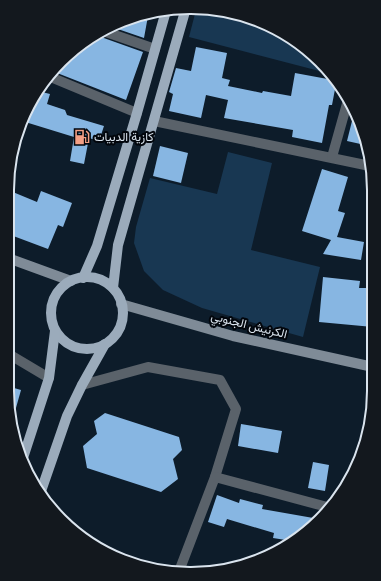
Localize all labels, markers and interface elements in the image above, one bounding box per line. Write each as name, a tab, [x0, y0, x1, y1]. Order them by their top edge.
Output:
fuel station icon: كازية الدبيات	[73, 128, 91, 146]
place label: كازية الدبيات	[94, 128, 154, 147]
street label: الكرنيش الجنوبي	[209, 307, 289, 344]

